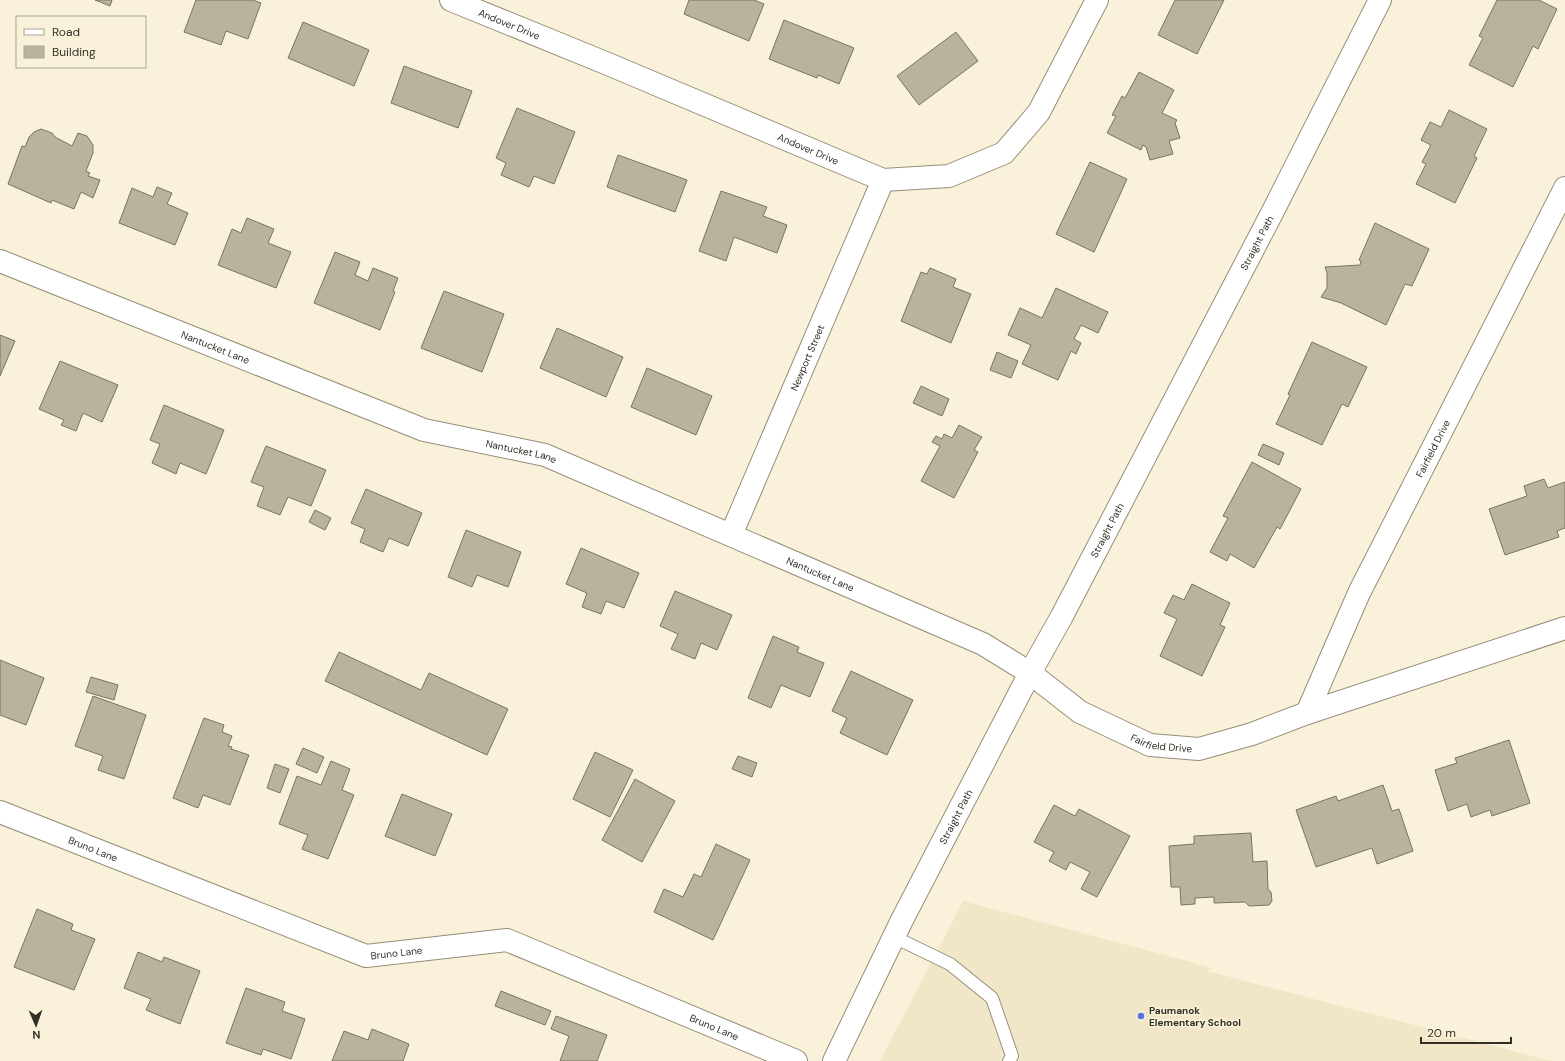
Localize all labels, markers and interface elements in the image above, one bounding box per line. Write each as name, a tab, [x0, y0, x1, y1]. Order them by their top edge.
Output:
street label: Andover Drive	[477, 6, 542, 43]
legend	[16, 16, 146, 68]
text: Road	[52, 24, 80, 40]
text: Building	[52, 44, 96, 60]
street label: Andover Drive	[776, 130, 841, 168]
street label: Straight Path	[1237, 213, 1277, 272]
street label: Newport Street	[787, 323, 827, 393]
street label: Nantucket Lane	[179, 328, 252, 367]
street label: Fairfield Drive	[1413, 417, 1453, 480]
street label: Nantucket Lane	[485, 437, 559, 466]
street label: Straight Path	[1088, 501, 1127, 560]
street label: Nantucket Lane	[784, 554, 856, 595]
street label: Fairfield Drive	[1129, 731, 1193, 755]
street label: Straight Path	[937, 787, 976, 846]
street label: Bruno Lane	[66, 834, 120, 865]
street label: Bruno Lane	[370, 944, 423, 962]
place label: Paumanok Elementary School	[1149, 1004, 1241, 1029]
north arrow	[16, 1005, 56, 1045]
street label: Bruno Lane	[688, 1011, 741, 1043]
marker: Paumanok Elementary School	[1136, 1011, 1146, 1021]
scale bar	[1421, 1019, 1511, 1045]
text: 20 m	[1427, 1025, 1456, 1041]
text: N	[32, 1028, 41, 1042]

